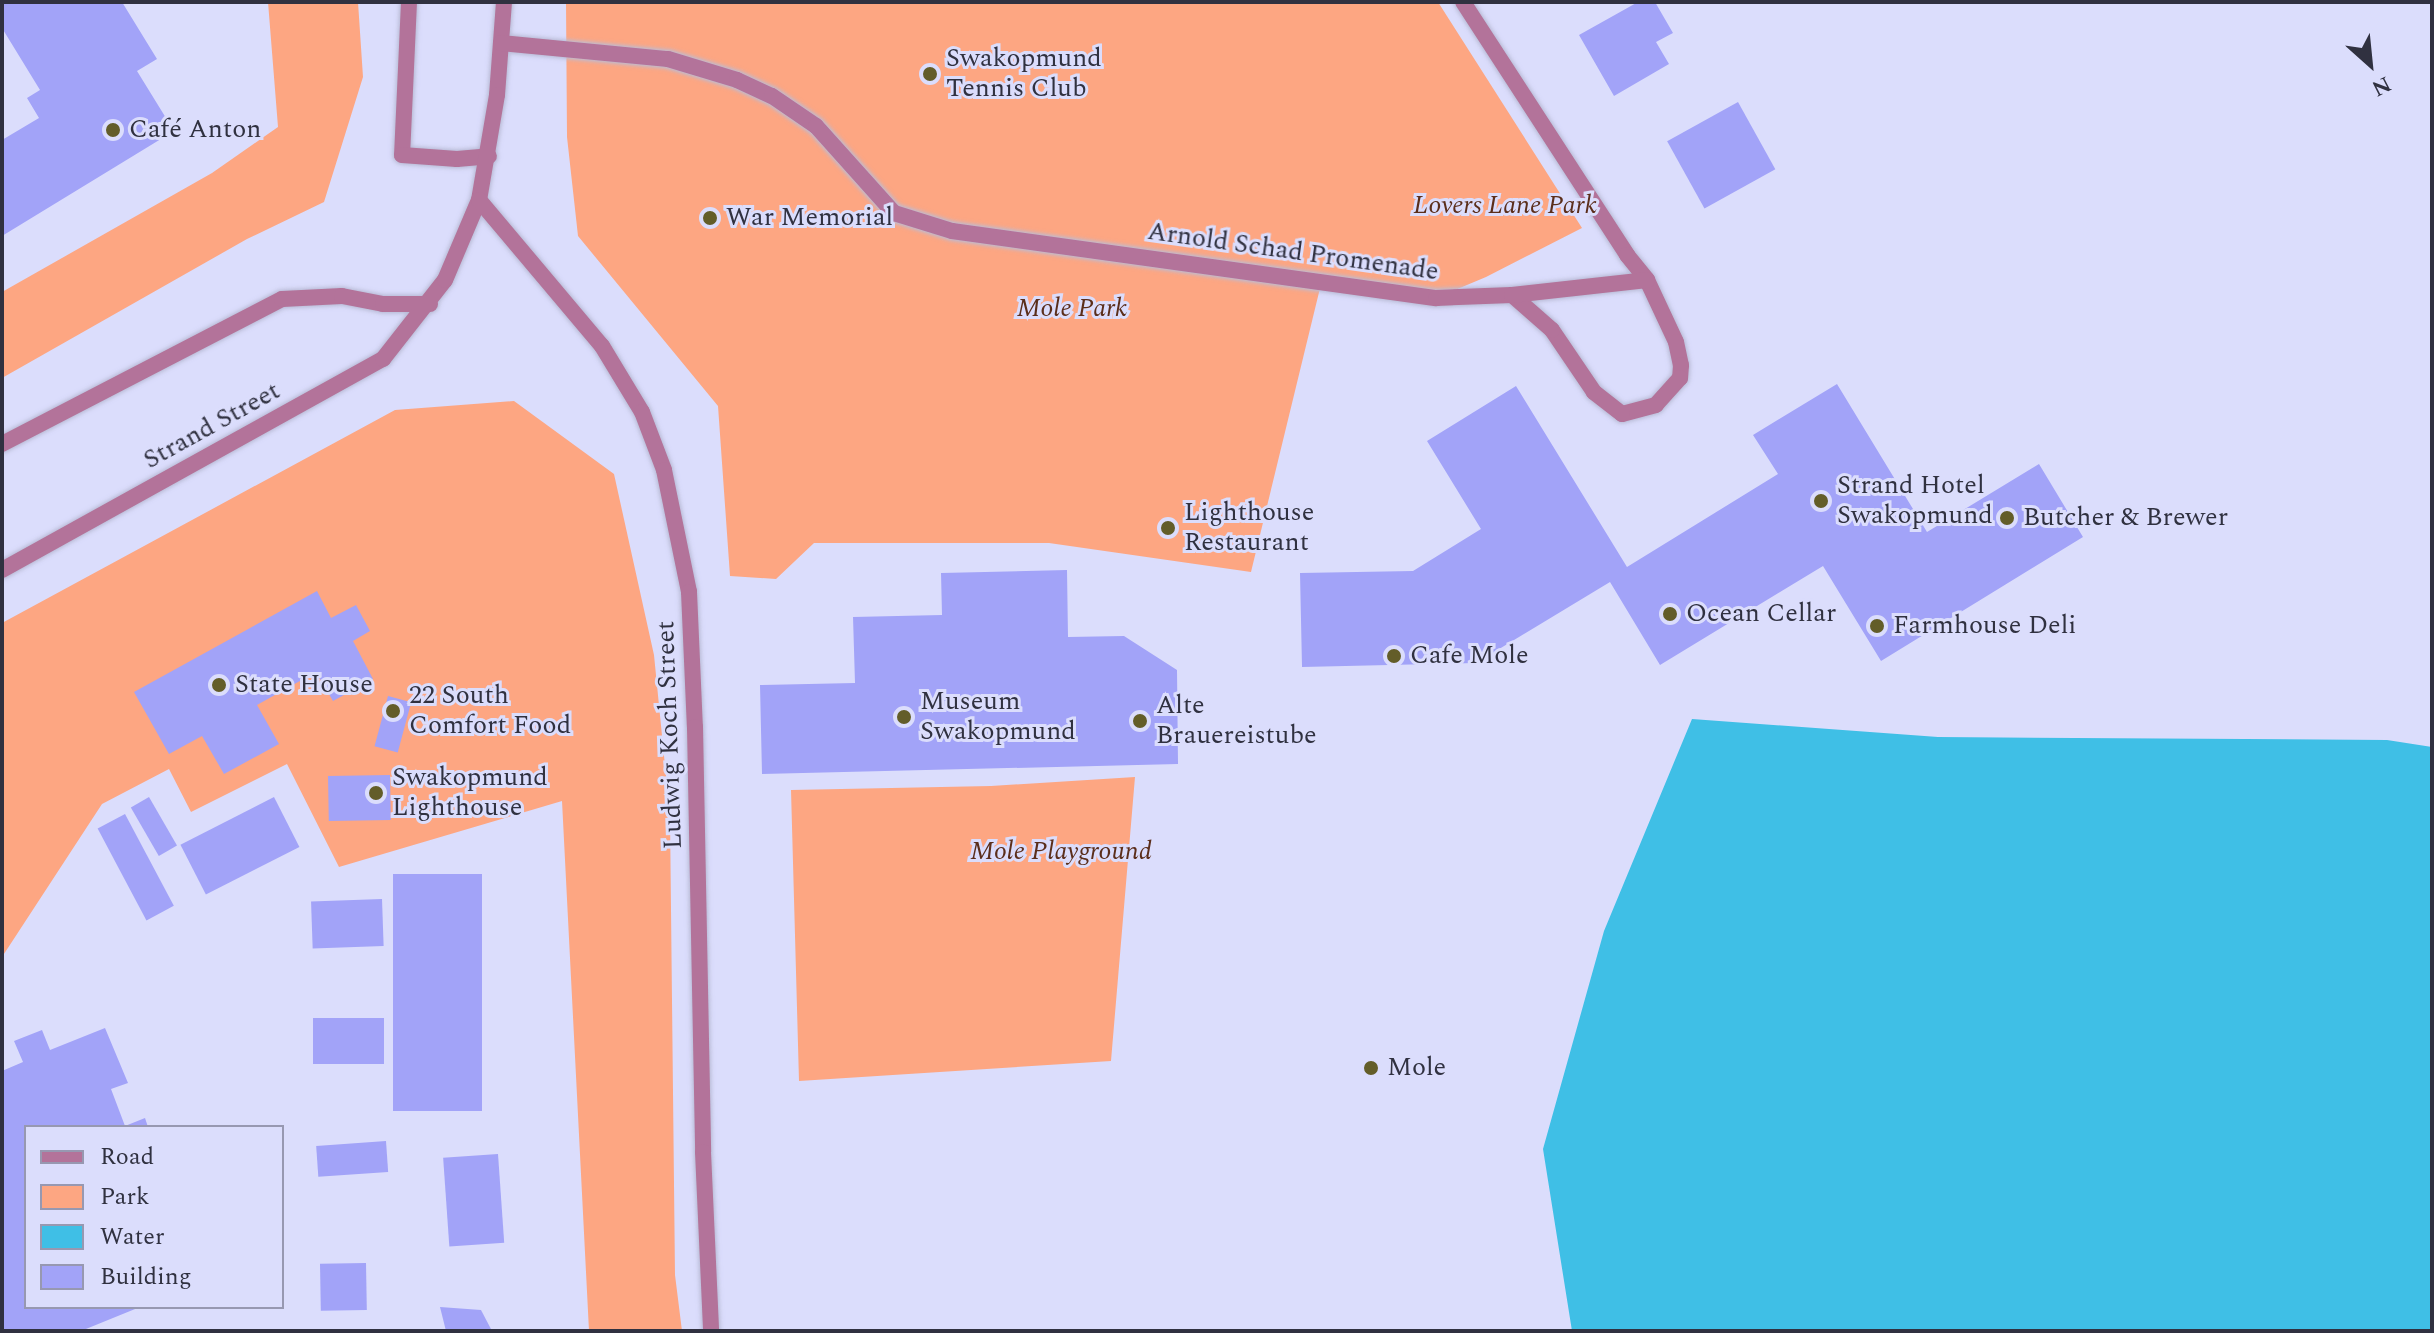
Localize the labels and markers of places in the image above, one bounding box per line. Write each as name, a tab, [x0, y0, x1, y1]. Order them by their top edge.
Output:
place label: Swakopmund Tennis Club	[946, 43, 1102, 104]
marker: Swakopmund Tennis Club	[921, 65, 939, 83]
place label: Café Anton	[129, 114, 261, 146]
marker: Café Anton	[104, 121, 122, 139]
place label: War Memorial	[726, 202, 893, 234]
marker: War Memorial	[701, 209, 719, 227]
place label: Strand Hotel Swakopmund	[1837, 470, 1993, 532]
marker: Strand Hotel Swakopmund	[1812, 492, 1830, 510]
place label: Lighthouse Restaurant	[1184, 497, 1314, 558]
place label: Butcher & Brewer	[2023, 502, 2228, 534]
marker: Butcher & Brewer	[1998, 509, 2016, 527]
marker: Lighthouse Restaurant	[1159, 519, 1177, 537]
place label: Ocean Cellar	[1686, 598, 1836, 630]
marker: Ocean Cellar	[1661, 605, 1679, 623]
place label: Farmhouse Deli	[1893, 610, 2076, 642]
marker: Farmhouse Deli	[1868, 617, 1886, 635]
place label: Cafe Mole	[1410, 640, 1529, 672]
marker: Cafe Mole	[1385, 647, 1403, 665]
place label: State House	[235, 669, 373, 701]
marker: State House	[210, 676, 228, 694]
place label: 22 South Comfort Food	[409, 680, 571, 742]
place label: Museum Swakopmund	[920, 686, 1076, 748]
place label: Alte Brauereistube	[1156, 690, 1317, 752]
marker: 22 South Comfort Food	[384, 702, 402, 720]
marker: Museum Swakopmund	[895, 708, 913, 726]
marker: Alte Brauereistube	[1131, 712, 1149, 730]
place label: Swakopmund Lighthouse	[392, 762, 548, 824]
marker: Swakopmund Lighthouse	[367, 784, 385, 802]
place label: Mole	[1387, 1052, 1446, 1084]
marker: Mole	[1362, 1059, 1380, 1077]

